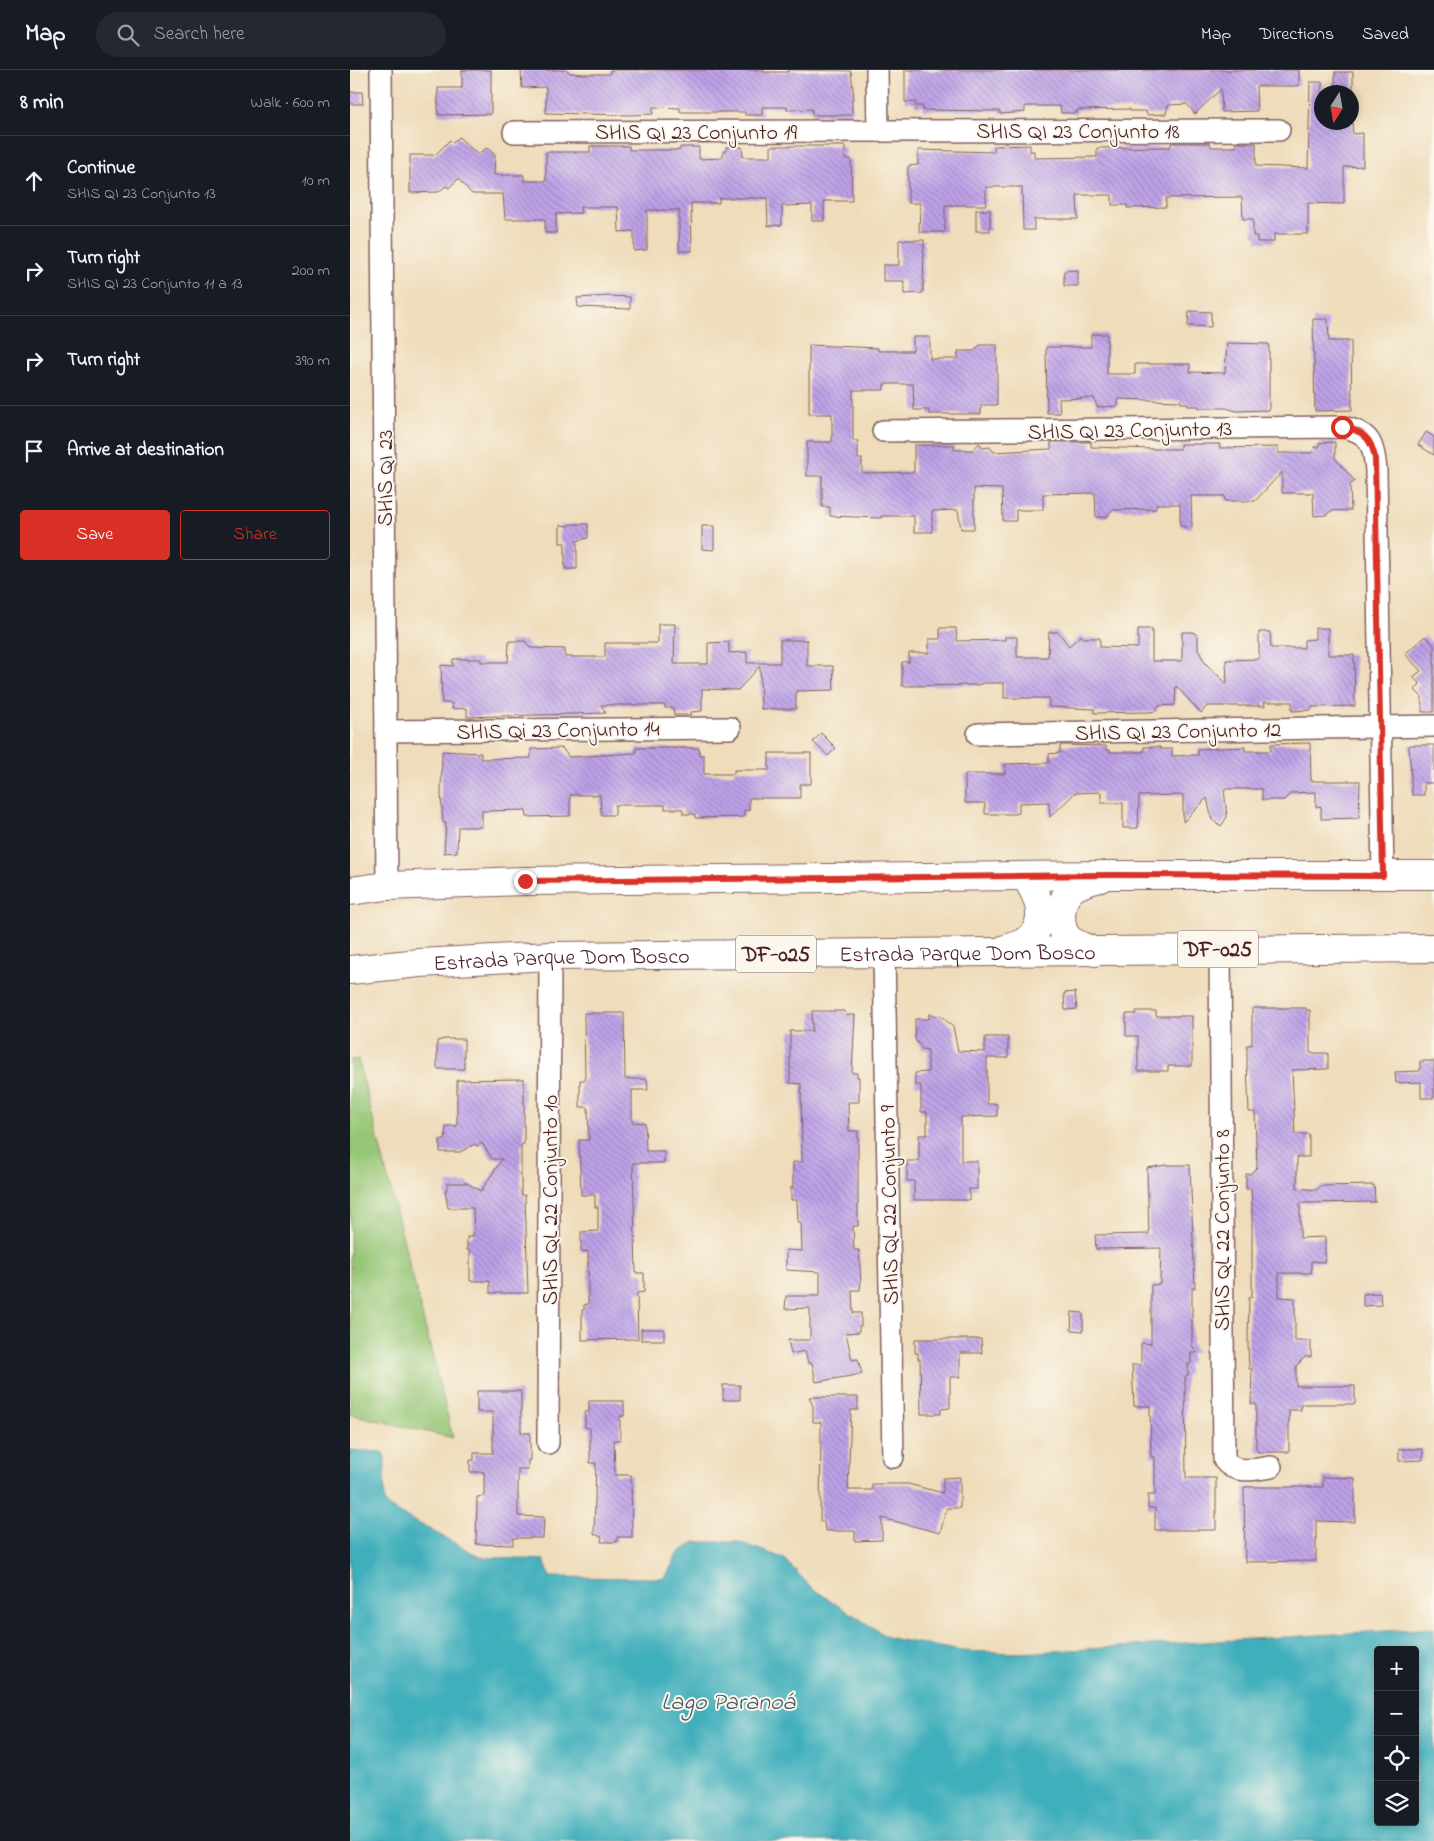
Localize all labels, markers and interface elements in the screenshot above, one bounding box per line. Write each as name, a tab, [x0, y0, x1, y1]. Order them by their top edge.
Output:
search box	[96, 12, 446, 57]
text: Map	[25, 17, 66, 52]
icon: search	[114, 21, 142, 49]
text: Search here	[154, 21, 245, 48]
text: Map	[1201, 22, 1231, 48]
text: Directions	[1259, 22, 1334, 48]
text: Saved	[1362, 22, 1409, 48]
north arrow	[1314, 85, 1359, 130]
text: 8 min	[20, 88, 64, 118]
text: Walk · 600 m	[251, 91, 330, 115]
street label: SHIS QI 23 Conjunto 18	[976, 117, 1180, 149]
street label: SHIS QI 23 Conjunto 19	[595, 118, 797, 150]
text: Continue	[67, 155, 135, 182]
icon: ahead	[20, 167, 48, 195]
text: 10 m	[302, 169, 330, 193]
text: SHIS QI 23 Conjunto 13	[67, 182, 216, 206]
text: Turn right	[67, 245, 140, 272]
icon: right	[20, 257, 48, 285]
text: 200 m	[292, 259, 330, 283]
text: SHIS QI 23 Conjunto 11 a 13	[67, 272, 243, 296]
icon: right	[20, 347, 48, 375]
text: Turn right	[67, 347, 140, 374]
text: 390 m	[295, 349, 330, 373]
street label: SHIS QI 23 Conjunto 13	[1027, 414, 1233, 450]
route start	[1331, 416, 1354, 439]
street label: SHIS QI 23	[371, 430, 403, 526]
icon: arrive	[20, 437, 48, 465]
text: Arrive at destination	[67, 437, 224, 464]
button: Save	[20, 510, 170, 560]
button: Share	[180, 510, 330, 560]
street label: SHIS Qi 23 Conjunto 14	[456, 714, 660, 750]
street label: SHIS QI 23 Conjunto 12	[1075, 715, 1282, 751]
route end	[514, 870, 537, 893]
road number: DF-025	[1178, 931, 1258, 968]
road number: DF-025	[736, 936, 816, 972]
street label: Estrada Parque Dom Bosco	[839, 938, 1096, 972]
street label: Estrada Parque Dom Bosco	[433, 942, 690, 981]
street label: SHIS QL 22 Conjunto 10	[536, 1095, 568, 1305]
street label: SHIS QL 22 Conjunto 9	[873, 1104, 909, 1305]
street label: SHIS QL 22 Conjunto 8	[1208, 1129, 1240, 1331]
map controls	[1374, 1646, 1419, 1826]
button: +	[1374, 1646, 1419, 1691]
water label: Lago Paranoá	[661, 1686, 797, 1721]
button: −	[1374, 1691, 1419, 1736]
button: locate	[1374, 1736, 1419, 1781]
button: layers	[1374, 1781, 1419, 1826]

